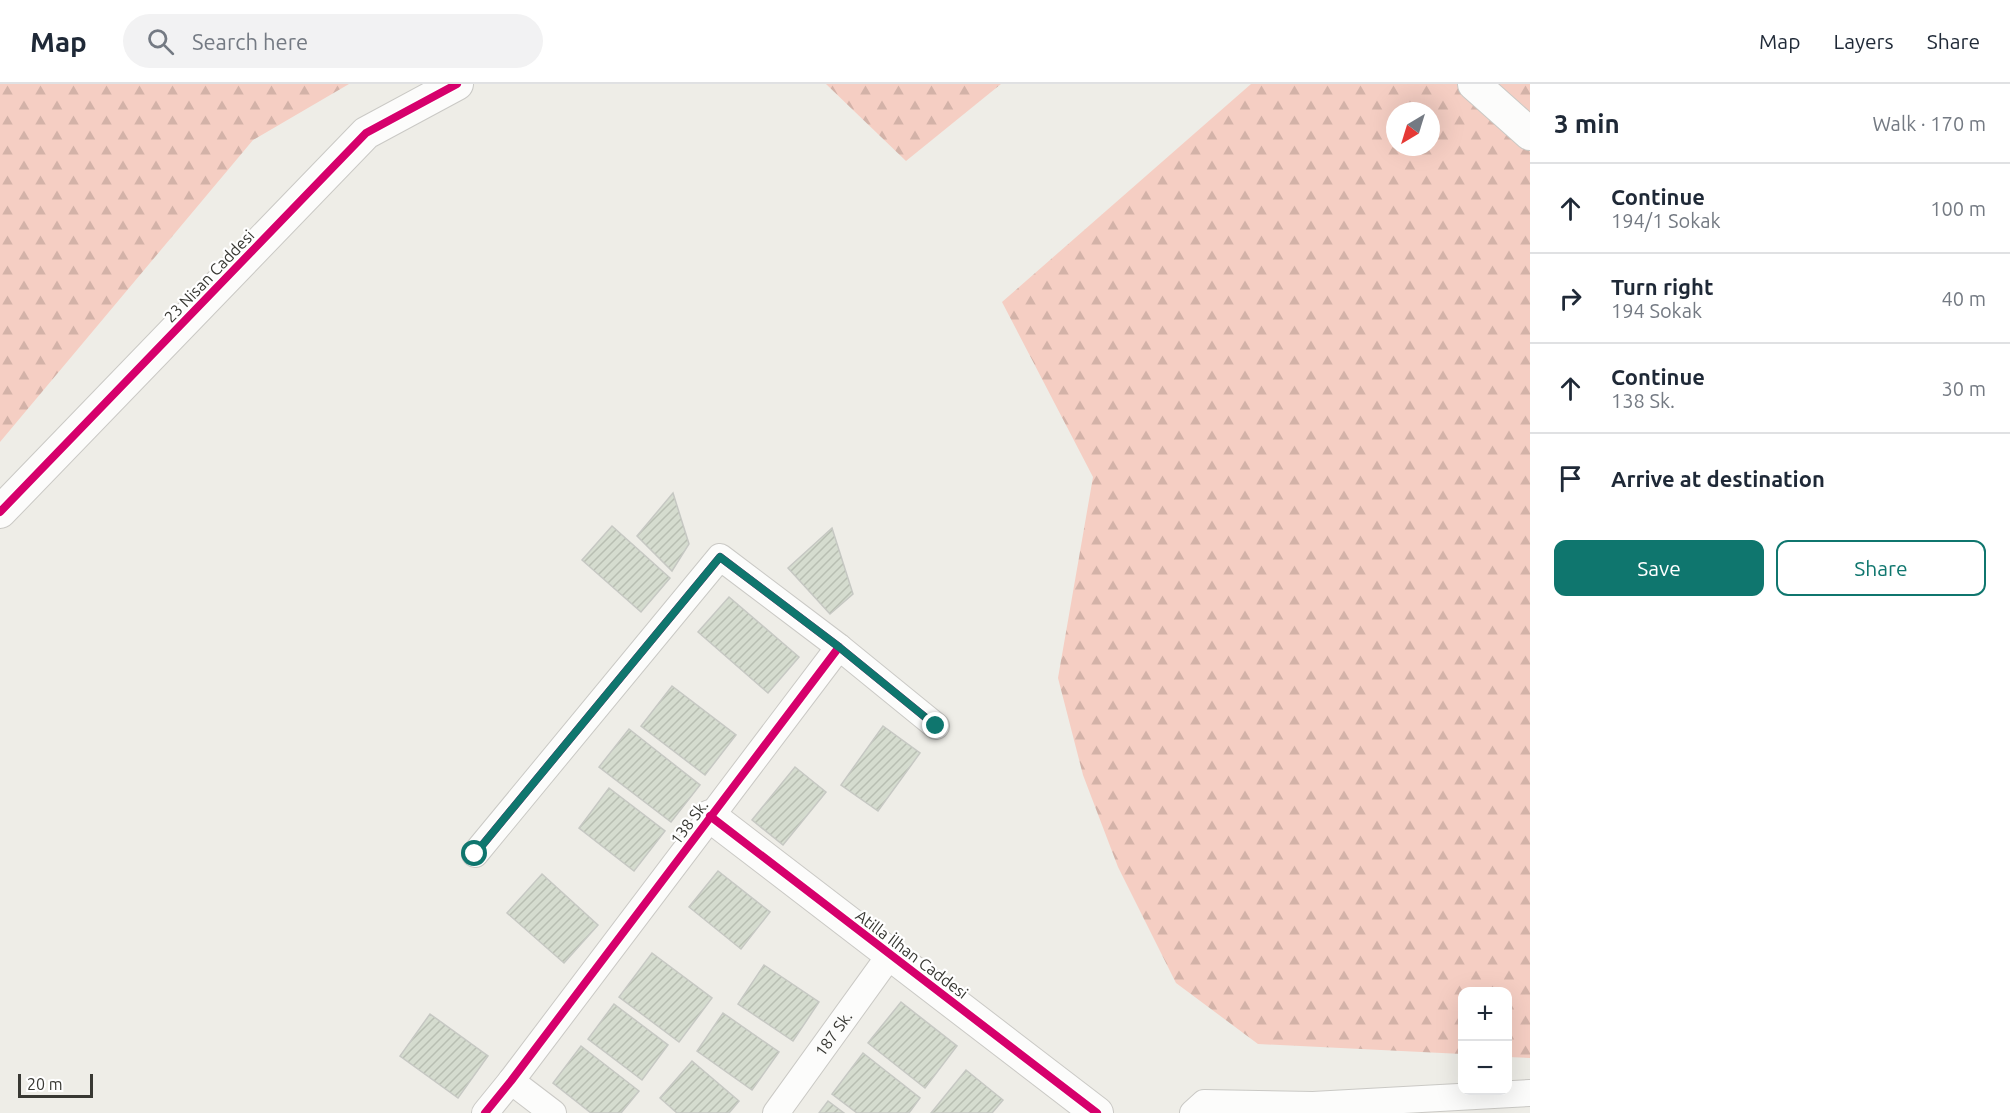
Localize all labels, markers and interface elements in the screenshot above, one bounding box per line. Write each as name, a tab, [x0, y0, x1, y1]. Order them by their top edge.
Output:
search box	[123, 14, 543, 68]
icon: search	[144, 25, 177, 58]
text: Map	[30, 26, 87, 57]
text: Search here	[192, 29, 308, 54]
text: Map	[1759, 29, 1800, 53]
text: Layers	[1833, 29, 1894, 53]
text: Share	[1927, 29, 1980, 53]
north arrow	[1386, 102, 1440, 156]
text: 3 min	[1554, 109, 1620, 138]
text: Walk · 170 m	[1873, 112, 1986, 135]
text: Continue	[1611, 184, 1705, 209]
icon: ahead	[1554, 192, 1587, 225]
text: 100 m	[1930, 197, 1986, 220]
text: 194/1 Sokak	[1611, 209, 1721, 232]
street label: 23 Nisan Caddesi	[160, 226, 258, 326]
text: Turn right	[1611, 274, 1713, 299]
icon: right	[1554, 282, 1587, 315]
text: 40 m	[1942, 287, 1986, 310]
text: 194 Sokak	[1611, 299, 1702, 322]
text: Continue	[1611, 364, 1705, 389]
icon: ahead	[1554, 372, 1587, 405]
text: 30 m	[1942, 377, 1986, 400]
text: 138 Sk.	[1611, 389, 1675, 412]
icon: arrive	[1554, 462, 1587, 495]
text: Arrive at destination	[1611, 466, 1825, 491]
button: Save	[1554, 540, 1764, 596]
button: Share	[1776, 540, 1986, 596]
route end	[922, 712, 948, 738]
street label: 138 Sk.	[666, 796, 712, 848]
route start	[461, 840, 487, 866]
street label: Atilla İlhan Caddesi	[852, 906, 972, 1002]
map controls	[1458, 987, 1512, 1095]
button: +	[1458, 987, 1512, 1041]
street label: 187 Sk.	[811, 1007, 856, 1060]
button: −	[1458, 1041, 1512, 1095]
scale bar	[18, 1071, 93, 1098]
text: 20 m	[27, 1075, 63, 1093]

